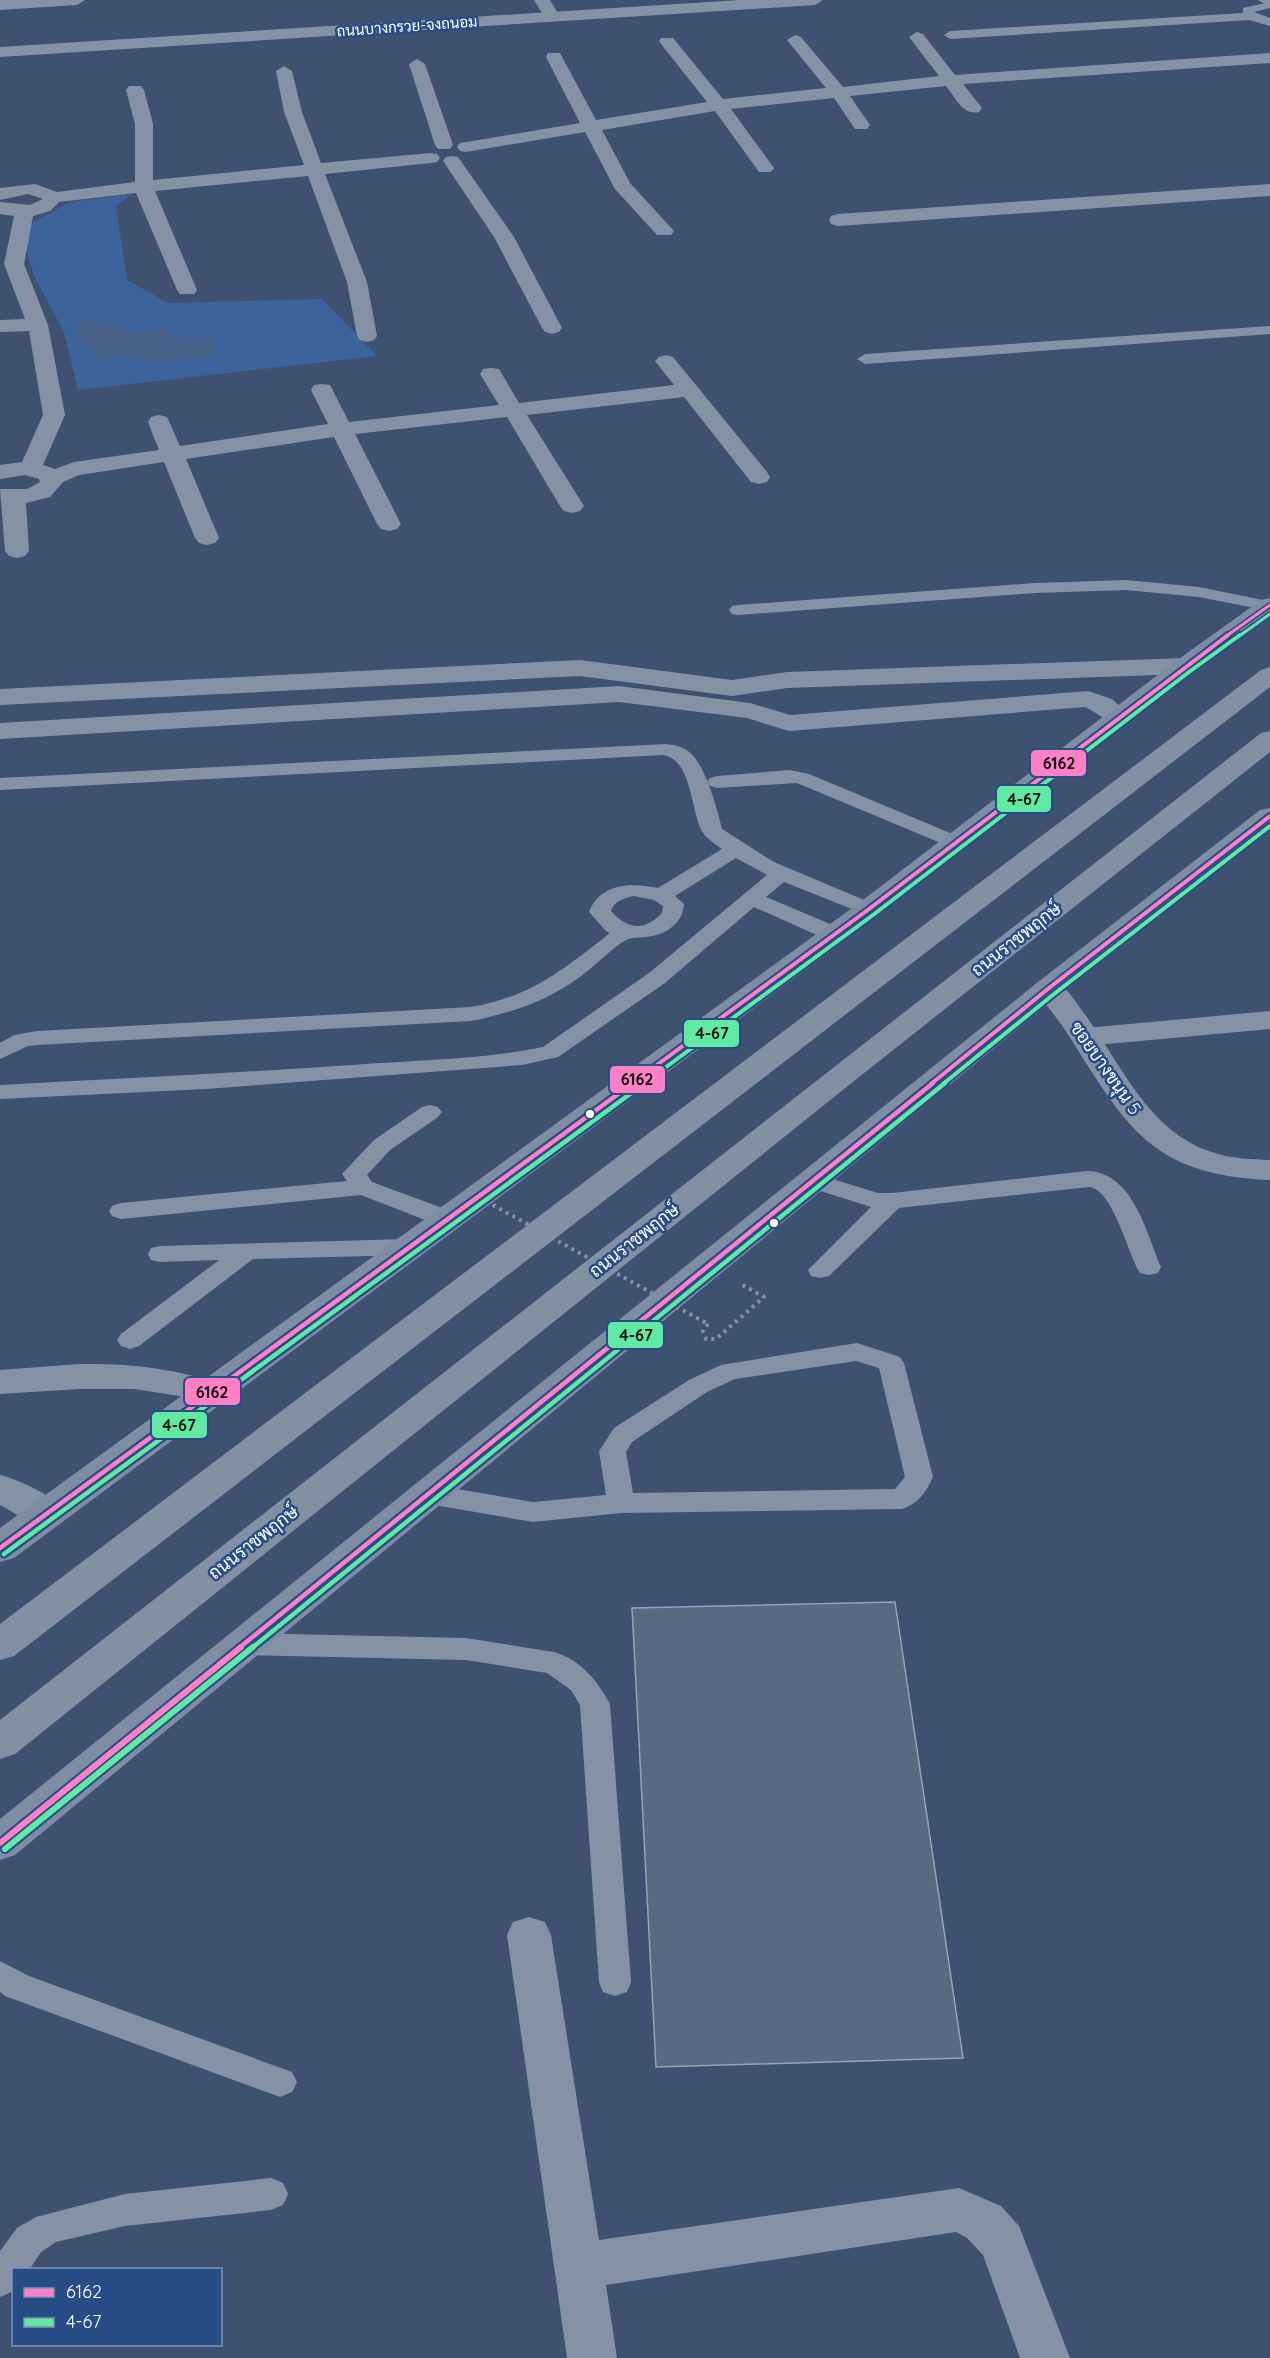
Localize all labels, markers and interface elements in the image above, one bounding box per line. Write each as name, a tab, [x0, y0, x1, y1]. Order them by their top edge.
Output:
street label: ถนนบางกรวย-จงถนอม	[336, 12, 478, 40]
line badge: 6162	[1030, 749, 1087, 777]
text: 6162	[1043, 753, 1075, 773]
line badge: 4-67	[996, 785, 1052, 813]
text: 4-67	[1007, 789, 1041, 809]
street label: ถนนราชพฤกษ์	[966, 895, 1066, 981]
street label: ซอยบางขนุน 5	[1065, 1017, 1147, 1120]
line badge: 4-67	[683, 1019, 740, 1048]
text: 4-67	[695, 1023, 729, 1043]
line badge: 6162	[609, 1065, 666, 1094]
text: 6162	[621, 1069, 653, 1089]
unlabelled marker	[584, 1108, 596, 1120]
street label: ถนนราชพฤกษ์	[584, 1196, 684, 1282]
unlabelled marker	[768, 1217, 780, 1229]
line badge: 4-67	[607, 1321, 664, 1349]
text: 4-67	[619, 1325, 653, 1345]
line badge: 6162	[184, 1377, 241, 1406]
text: 6162	[196, 1382, 228, 1402]
line badge: 4-67	[151, 1411, 208, 1439]
text: 4-67	[162, 1415, 196, 1435]
street label: ถนนราชพฤกษ์	[203, 1498, 303, 1584]
legend	[12, 2268, 222, 2346]
text: 6162	[66, 2280, 102, 2303]
text: 4-67	[66, 2310, 101, 2333]

